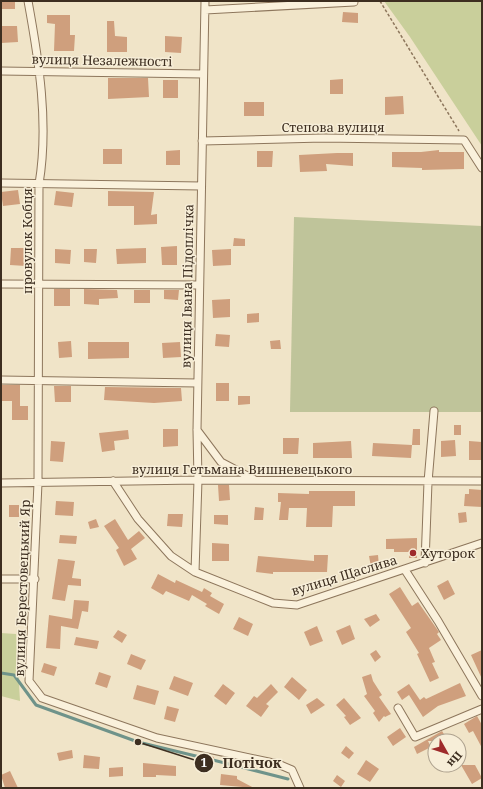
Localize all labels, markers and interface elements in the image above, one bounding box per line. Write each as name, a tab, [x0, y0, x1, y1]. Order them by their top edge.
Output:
street label: вулиця Незалежності	[31, 50, 173, 70]
street label: Степова вулиця	[281, 118, 385, 136]
street label: провулок Кобця	[18, 188, 36, 294]
street label: вулиця Івана Підоплічка	[177, 204, 197, 368]
street label: вулиця Гетьмана Вишневецького	[132, 460, 352, 478]
street label: вулиця Берестовецький Яр	[10, 499, 34, 677]
place label: Хуторок	[421, 544, 475, 562]
marker: Хуторок	[408, 548, 418, 558]
street label: вулиця Щаслива	[289, 550, 399, 600]
north arrow	[427, 733, 467, 773]
text: Пн	[444, 749, 466, 771]
callout: Потічок	[194, 750, 289, 776]
text: Потічок	[223, 753, 282, 772]
text: 1	[201, 754, 208, 771]

